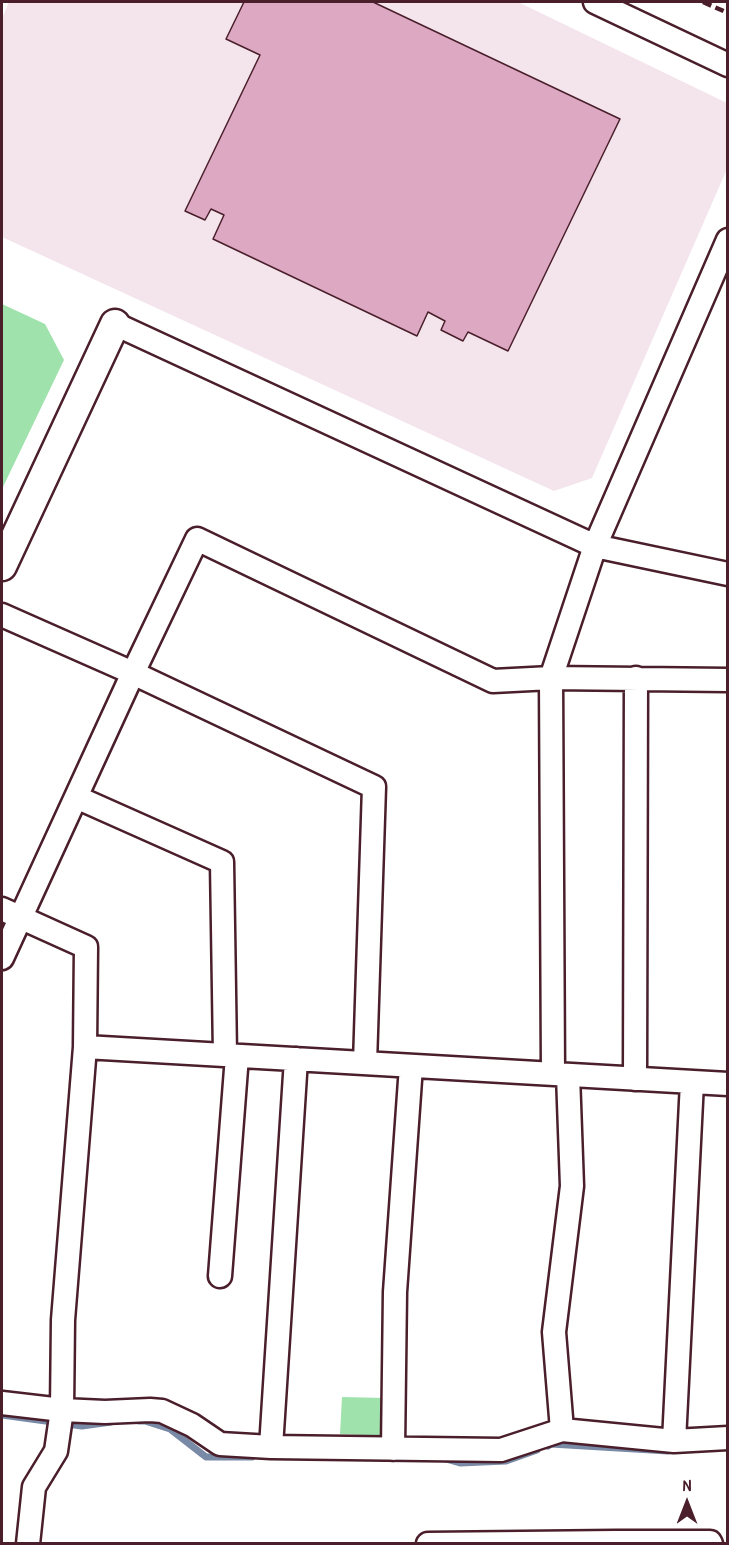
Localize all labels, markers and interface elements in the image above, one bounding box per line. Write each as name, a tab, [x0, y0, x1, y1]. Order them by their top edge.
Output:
north arrow	[657, 1473, 717, 1533]
text: N	[683, 1474, 691, 1496]

